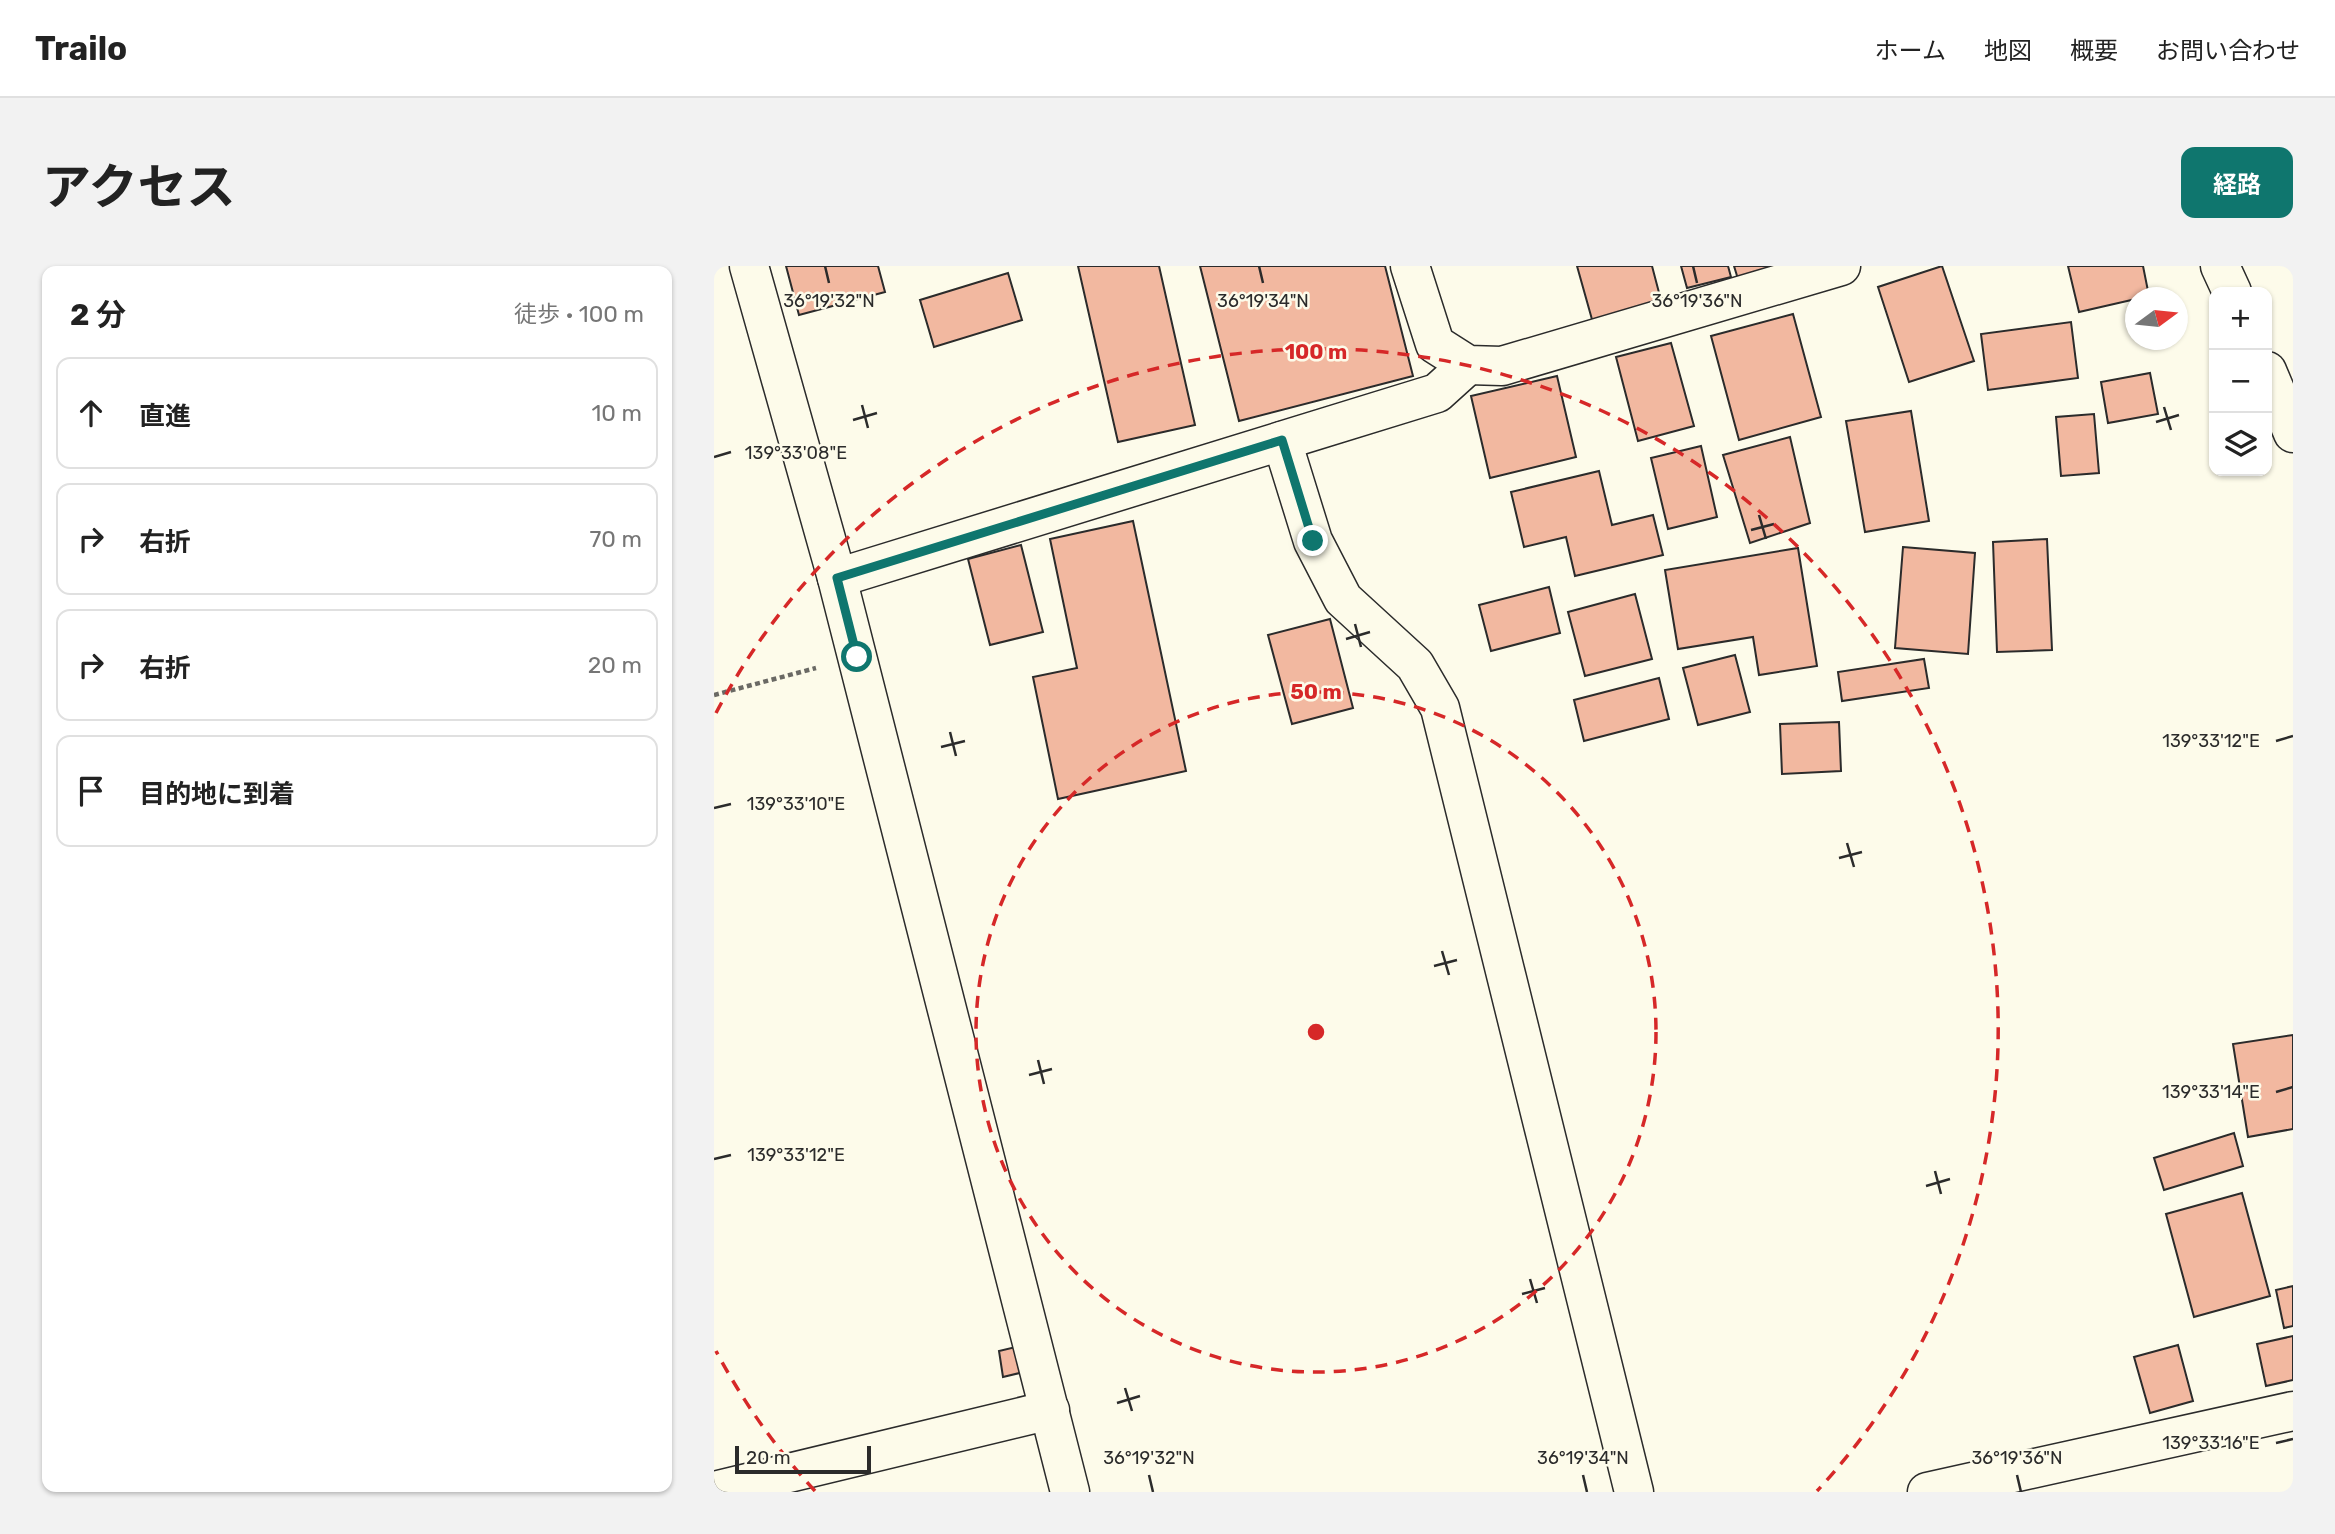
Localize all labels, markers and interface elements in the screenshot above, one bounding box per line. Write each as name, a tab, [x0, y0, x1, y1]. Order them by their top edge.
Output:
text: Trailo	[35, 29, 127, 68]
text: ホーム	[1875, 37, 1946, 65]
text: 地図	[1984, 37, 2032, 65]
text: 概要	[2070, 37, 2118, 65]
text: お問い合わせ	[2156, 37, 2300, 65]
button: 経路	[2181, 147, 2293, 218]
text: アクセス	[42, 158, 236, 216]
north arrow	[2125, 287, 2188, 350]
map controls	[2209, 287, 2272, 476]
button: +	[2209, 287, 2272, 350]
text: 36°19'32"N	[783, 290, 875, 312]
text: 36°19'34"N	[1217, 290, 1309, 312]
text: 36°19'36"N	[1651, 290, 1743, 312]
text: 2 分	[70, 297, 126, 333]
text: 徒歩 · 100 m	[514, 300, 644, 328]
text: 100 m	[1285, 339, 1347, 364]
button: −	[2209, 350, 2272, 413]
icon: ahead	[72, 394, 110, 432]
text: 10 m	[591, 399, 642, 427]
text: 直進	[139, 401, 191, 432]
button: layers	[2209, 413, 2272, 476]
text: 139°33'08"E	[745, 442, 847, 464]
icon: right	[72, 520, 110, 558]
text: 70 m	[590, 525, 642, 553]
route end	[1297, 525, 1328, 556]
text: 右折	[139, 527, 191, 558]
route start	[841, 641, 872, 672]
icon: right	[72, 646, 110, 684]
text: 20 m	[588, 651, 642, 679]
text: 右折	[139, 653, 191, 684]
text: 50 m	[1290, 679, 1342, 704]
text: 139°33'12"E	[2162, 730, 2260, 752]
icon: arrive	[72, 772, 110, 810]
text: 目的地に到着	[139, 779, 295, 810]
text: 139°33'10"E	[747, 793, 845, 815]
centre of rings	[1304, 1020, 1328, 1044]
text: 139°33'14"E	[2162, 1081, 2260, 1103]
text: 139°33'12"E	[747, 1144, 845, 1166]
text: 139°33'16"E	[2162, 1432, 2260, 1454]
scale bar	[735, 1443, 872, 1475]
text: 20 m	[746, 1446, 791, 1469]
text: 36°19'32"N	[1103, 1447, 1195, 1469]
text: 36°19'34"N	[1537, 1447, 1629, 1469]
text: 36°19'36"N	[1971, 1447, 2063, 1469]

